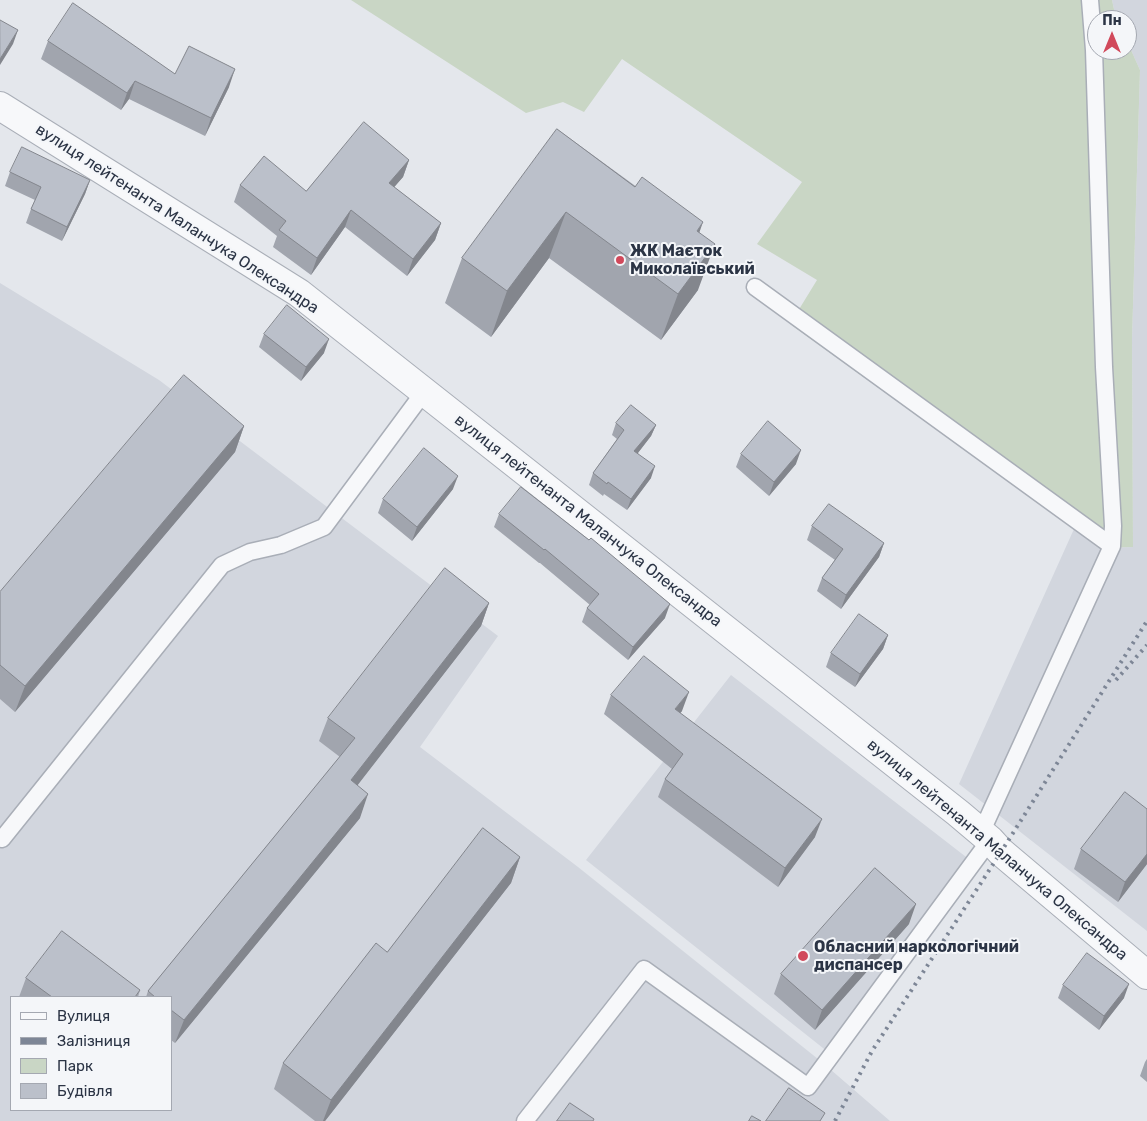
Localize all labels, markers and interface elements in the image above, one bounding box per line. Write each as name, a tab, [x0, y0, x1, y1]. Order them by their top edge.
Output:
north arrow	[1087, 10, 1137, 60]
text: Пн	[1102, 12, 1122, 29]
street label: вулиця лейтенанта Маланчука Олександра	[32, 120, 322, 318]
place label: ЖК Маєток Миколаївський	[630, 241, 755, 279]
marker: ЖК Маєток Миколаївський	[614, 254, 626, 266]
street label: вулиця лейтенанта Маланчука Олександра	[451, 411, 725, 631]
street label: вулиця лейтенанта Маланчука Олександра	[863, 735, 1131, 965]
place label: Обласний наркологічний диспансер	[814, 937, 1019, 975]
marker: Обласний наркологічний диспансер	[796, 949, 810, 963]
legend	[10, 996, 172, 1111]
text: Вулиця	[57, 1007, 110, 1025]
text: Залізниця	[57, 1032, 130, 1050]
text: Парк	[57, 1057, 93, 1075]
text: Будівля	[57, 1082, 113, 1100]

